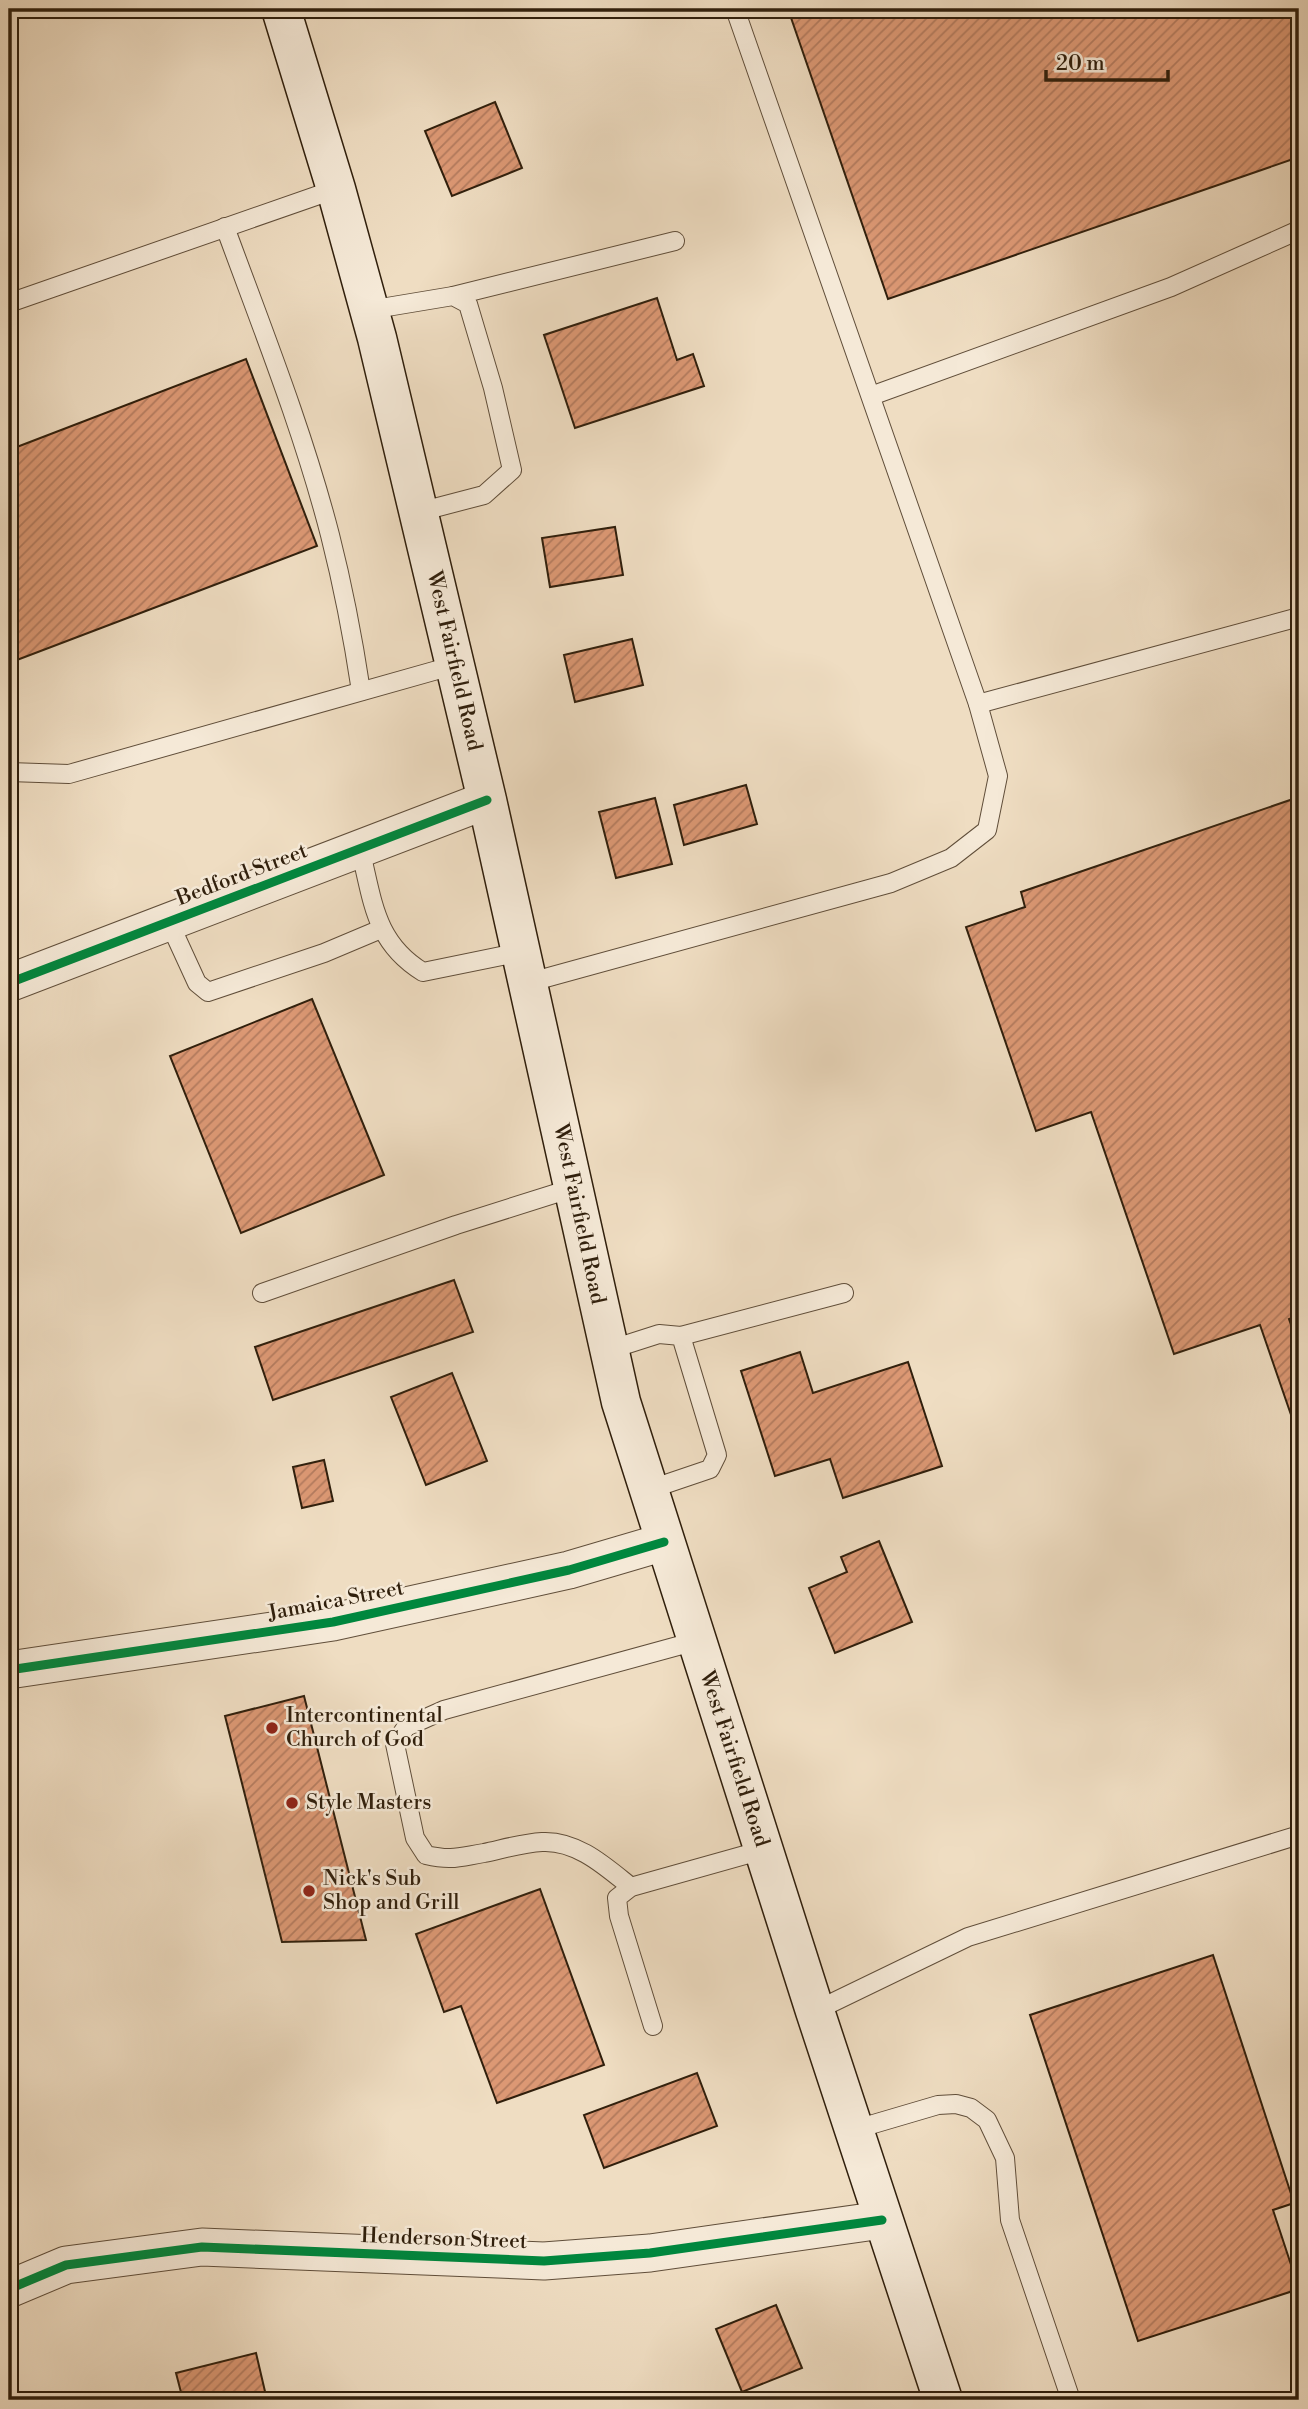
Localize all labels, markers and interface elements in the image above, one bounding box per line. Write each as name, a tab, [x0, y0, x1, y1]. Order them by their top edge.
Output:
scale bar	[1046, 38, 1168, 82]
text: 20 m	[1056, 51, 1105, 77]
street label: West Fairfield Road	[420, 568, 487, 753]
street label: Bedford Street	[172, 838, 312, 912]
street label: West Fairfield Road	[547, 1120, 611, 1307]
street label: Jamaica Street	[265, 1575, 407, 1627]
street label: West Fairfield Road	[693, 1667, 775, 1850]
place label: Intercontinental Church of God	[286, 1703, 443, 1753]
marker: Intercontinental Church of God	[264, 1720, 280, 1736]
place label: Style Masters	[306, 1790, 432, 1816]
marker: Style Masters	[284, 1795, 300, 1811]
place label: Nick's Sub Shop and Grill	[323, 1866, 460, 1916]
marker: Nick's Sub Shop and Grill	[301, 1883, 317, 1899]
street label: Henderson Street	[360, 2223, 528, 2255]

